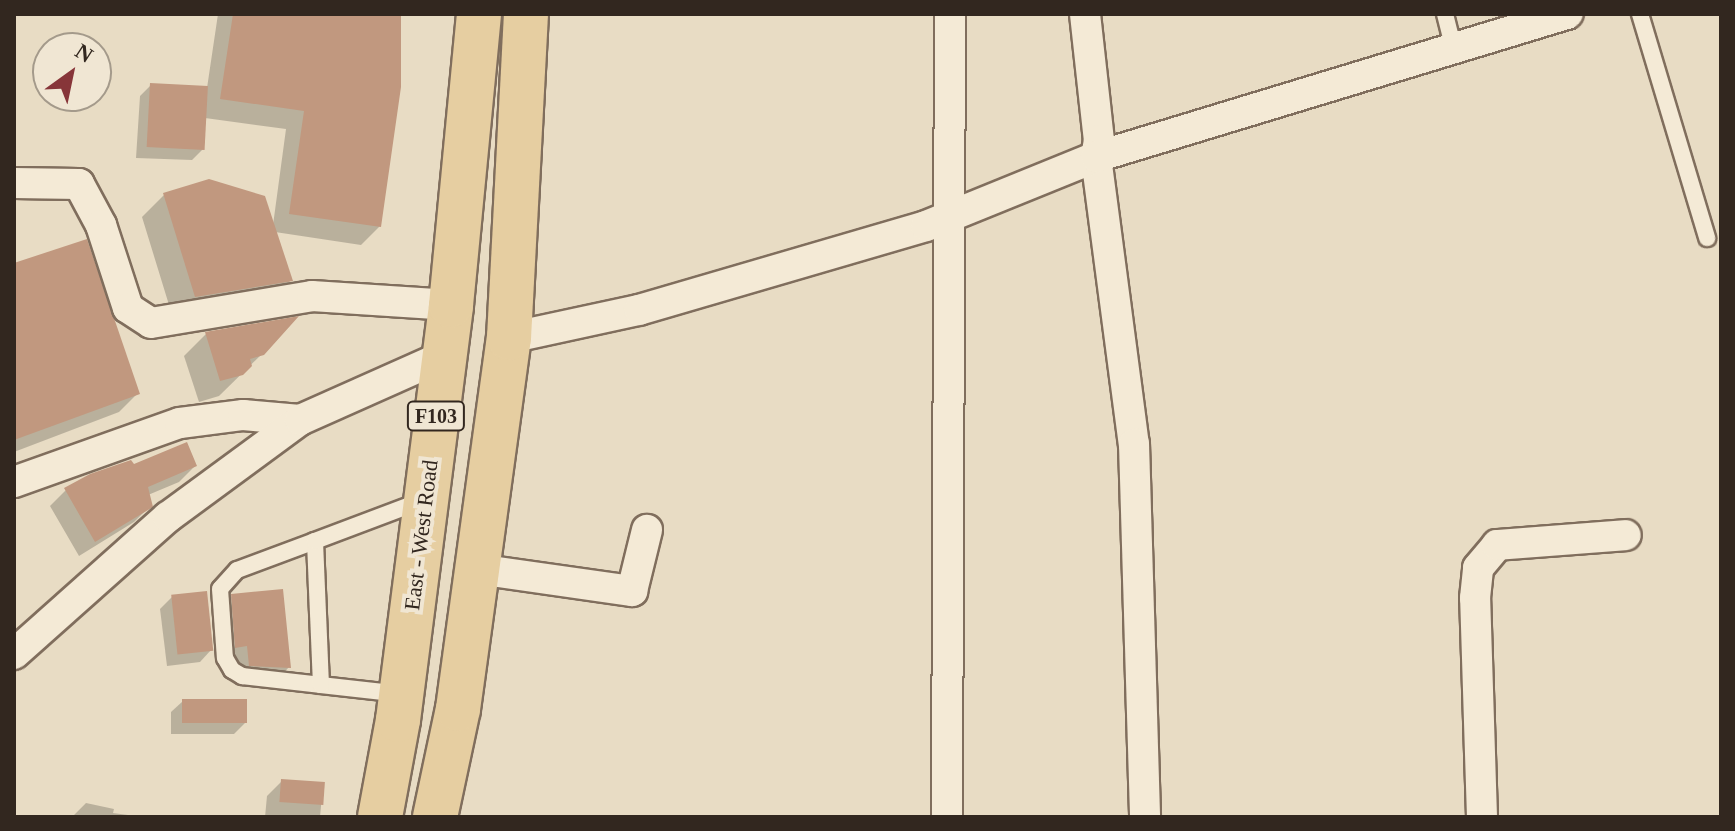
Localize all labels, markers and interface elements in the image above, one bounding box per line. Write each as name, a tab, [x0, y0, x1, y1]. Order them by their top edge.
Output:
north arrow	[32, 32, 112, 112]
text: N	[71, 38, 98, 68]
road number: F103	[406, 400, 466, 432]
street label: East - West Road	[399, 458, 443, 612]

